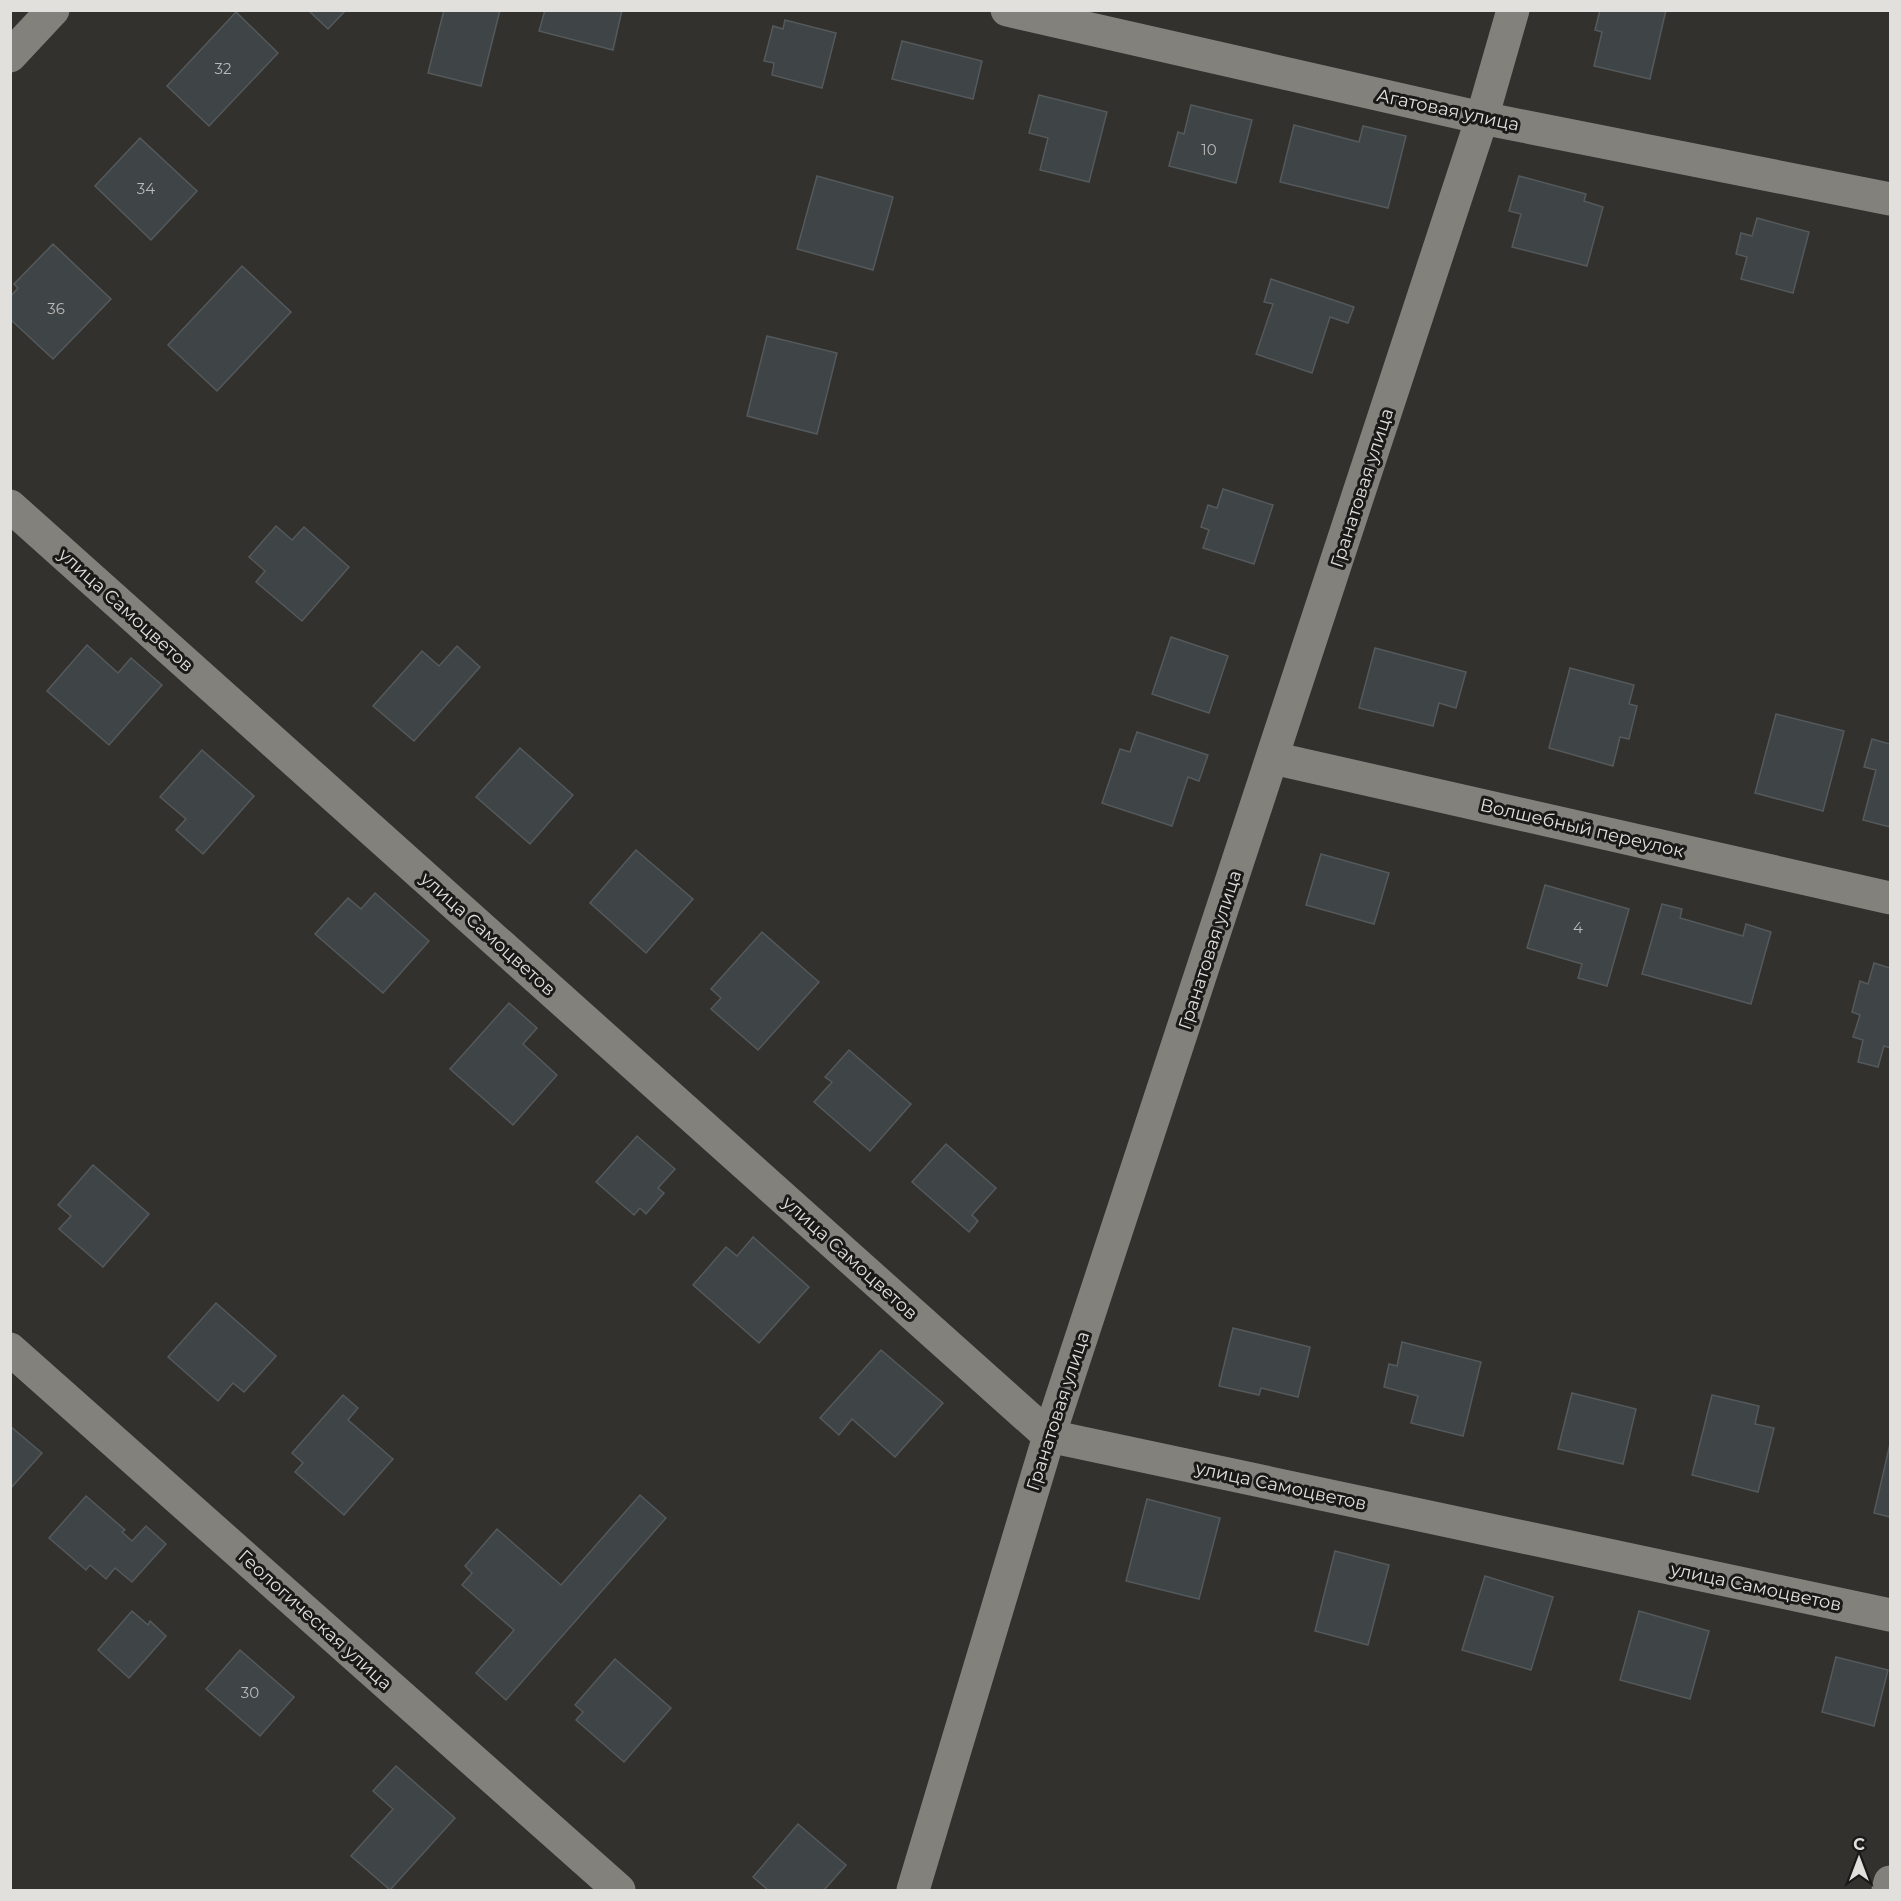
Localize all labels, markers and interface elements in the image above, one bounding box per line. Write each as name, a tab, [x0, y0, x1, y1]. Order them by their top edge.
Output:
house number: 32	[215, 59, 231, 78]
street label: Агатовая улица	[1375, 84, 1521, 136]
house number: 10	[1201, 140, 1217, 159]
house number: 34	[137, 179, 155, 198]
house number: 36	[47, 299, 65, 318]
street label: Гранатовая улица	[1326, 405, 1398, 571]
street label: улица Самоцветов	[53, 543, 198, 676]
street label: Волшебный переулок	[1478, 794, 1687, 862]
street label: улица Самоцветов	[415, 867, 560, 1000]
street label: Гранатовая улица	[1174, 867, 1246, 1033]
house number: 4	[1573, 918, 1583, 937]
street label: улица Самоцветов	[777, 1191, 922, 1324]
street label: Гранатовая улица	[1022, 1328, 1094, 1494]
street label: улица Самоцветов	[1192, 1457, 1369, 1515]
street label: Геологическая улица	[234, 1545, 396, 1695]
street label: улица Самоцветов	[1667, 1558, 1844, 1616]
house number: 30	[241, 1683, 259, 1702]
north arrow	[1829, 1829, 1889, 1889]
text: С	[1853, 1835, 1865, 1854]

